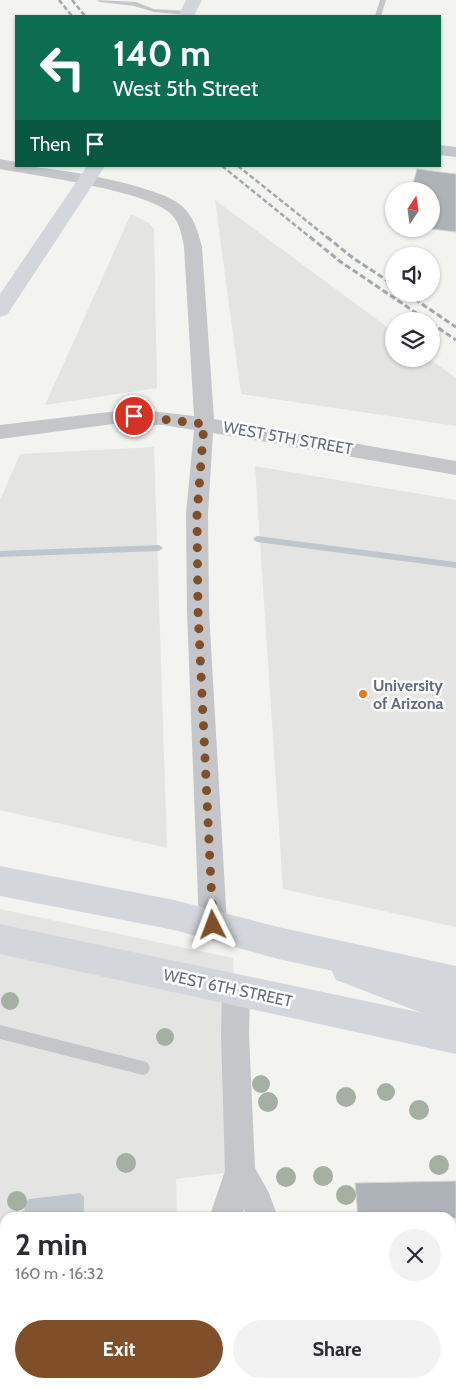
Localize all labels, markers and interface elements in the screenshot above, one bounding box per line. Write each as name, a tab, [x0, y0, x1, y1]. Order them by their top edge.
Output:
text: 140 m	[113, 32, 211, 75]
icon: left	[30, 35, 95, 100]
text: West 5th Street	[113, 75, 258, 102]
icon: arrive	[81, 130, 109, 158]
text: Then	[30, 133, 71, 156]
north arrow	[385, 182, 440, 238]
map controls	[385, 182, 440, 367]
button: sound	[385, 247, 440, 302]
button: layers	[385, 312, 440, 367]
pin	[113, 395, 155, 437]
icon: arrive	[120, 402, 148, 430]
street label: WEST 5TH STREET	[222, 417, 355, 459]
place label: University of Arizona	[373, 676, 444, 713]
marker: University of Arizona	[357, 688, 369, 700]
position arrow	[186, 898, 238, 950]
street label: WEST 6TH STREET	[162, 965, 295, 1011]
text: 2 min	[15, 1226, 87, 1263]
button: close	[389, 1229, 441, 1281]
text: 160 m · 16:32	[15, 1264, 104, 1283]
button: Exit	[15, 1320, 223, 1378]
button: Share	[233, 1320, 441, 1378]

